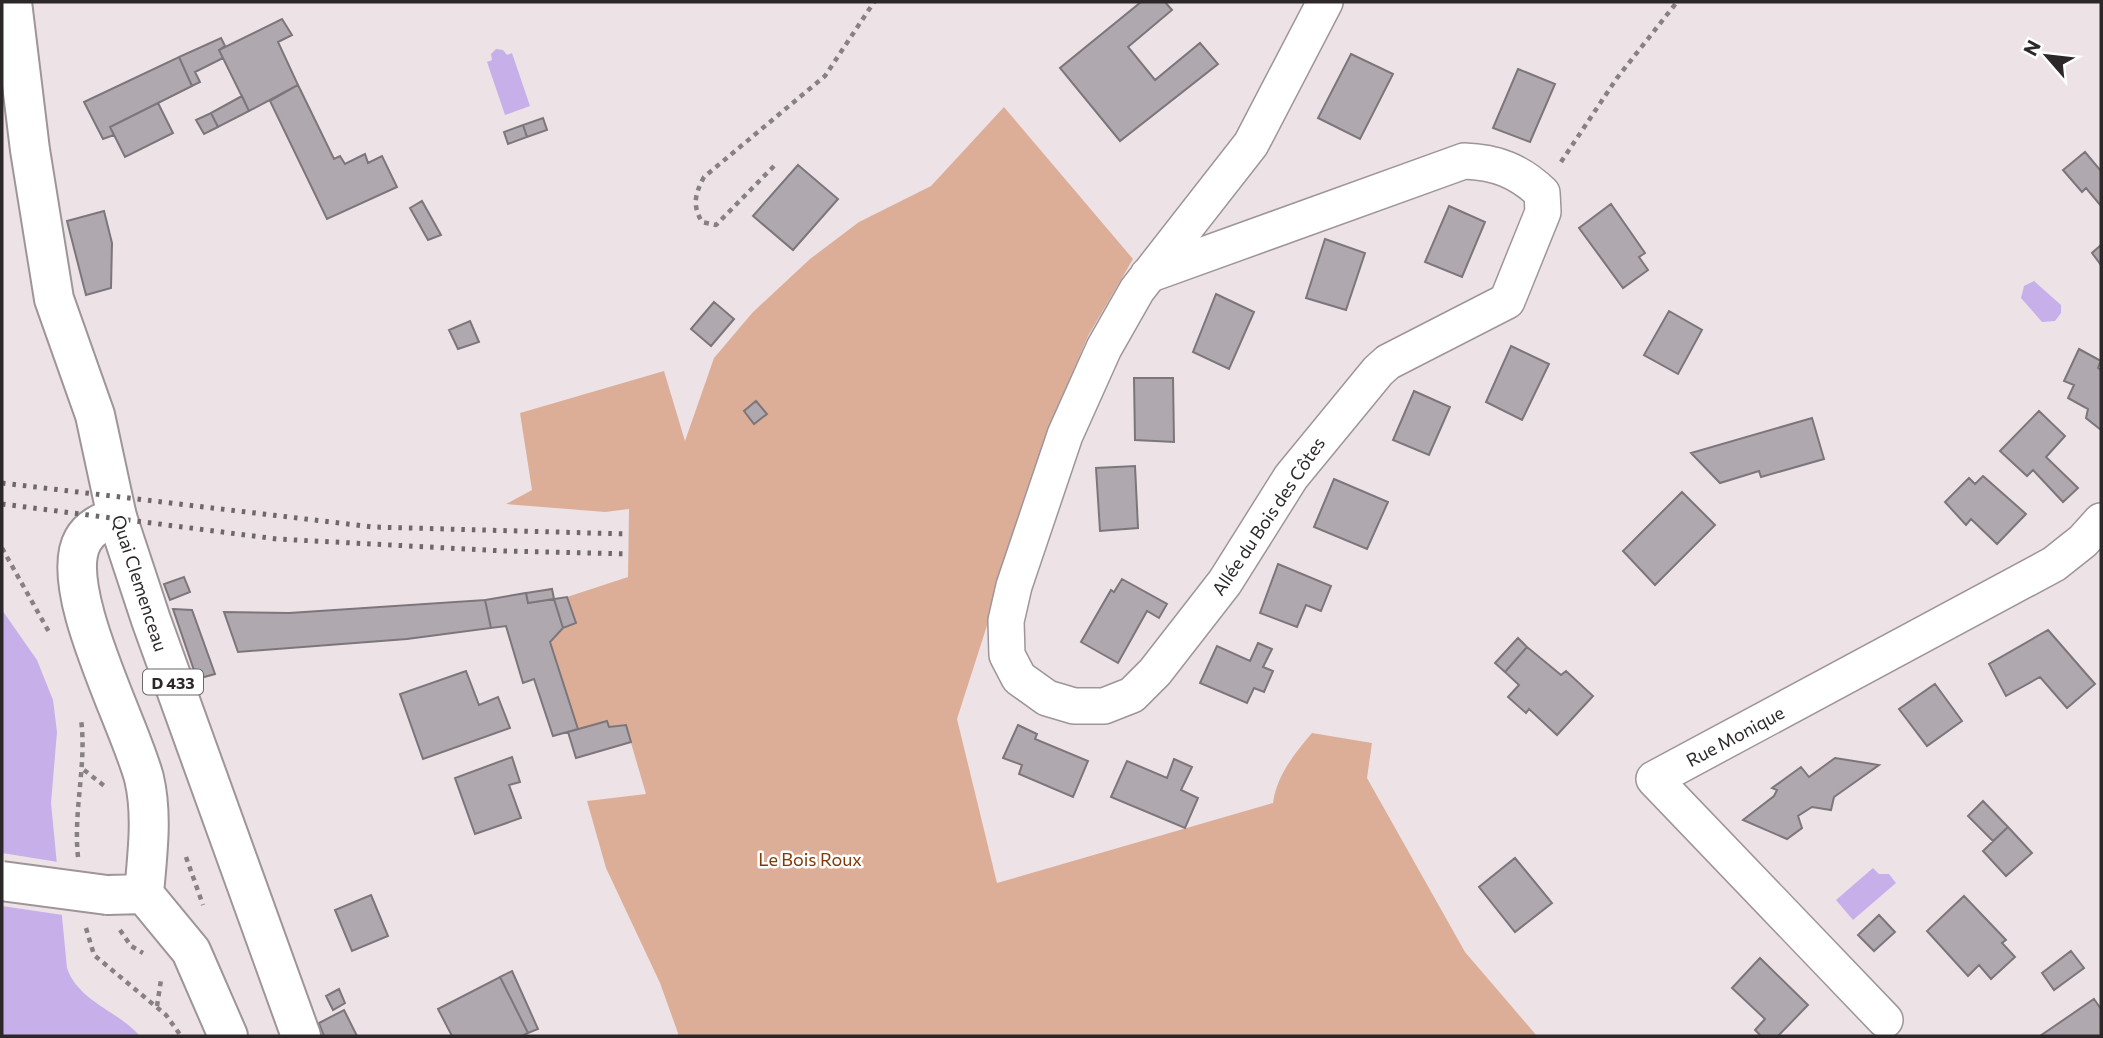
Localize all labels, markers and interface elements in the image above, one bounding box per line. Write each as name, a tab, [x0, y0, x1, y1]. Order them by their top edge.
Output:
north arrow	[2012, 21, 2082, 91]
text: N	[2018, 36, 2045, 59]
street label: Allée du Bois des Côtes	[1207, 433, 1329, 599]
street label: Quai Clemenceau	[108, 512, 172, 654]
road number: D 433	[143, 670, 203, 694]
street label: Rue Monique	[1682, 701, 1788, 771]
park label: Le Bois Roux	[758, 848, 862, 870]

